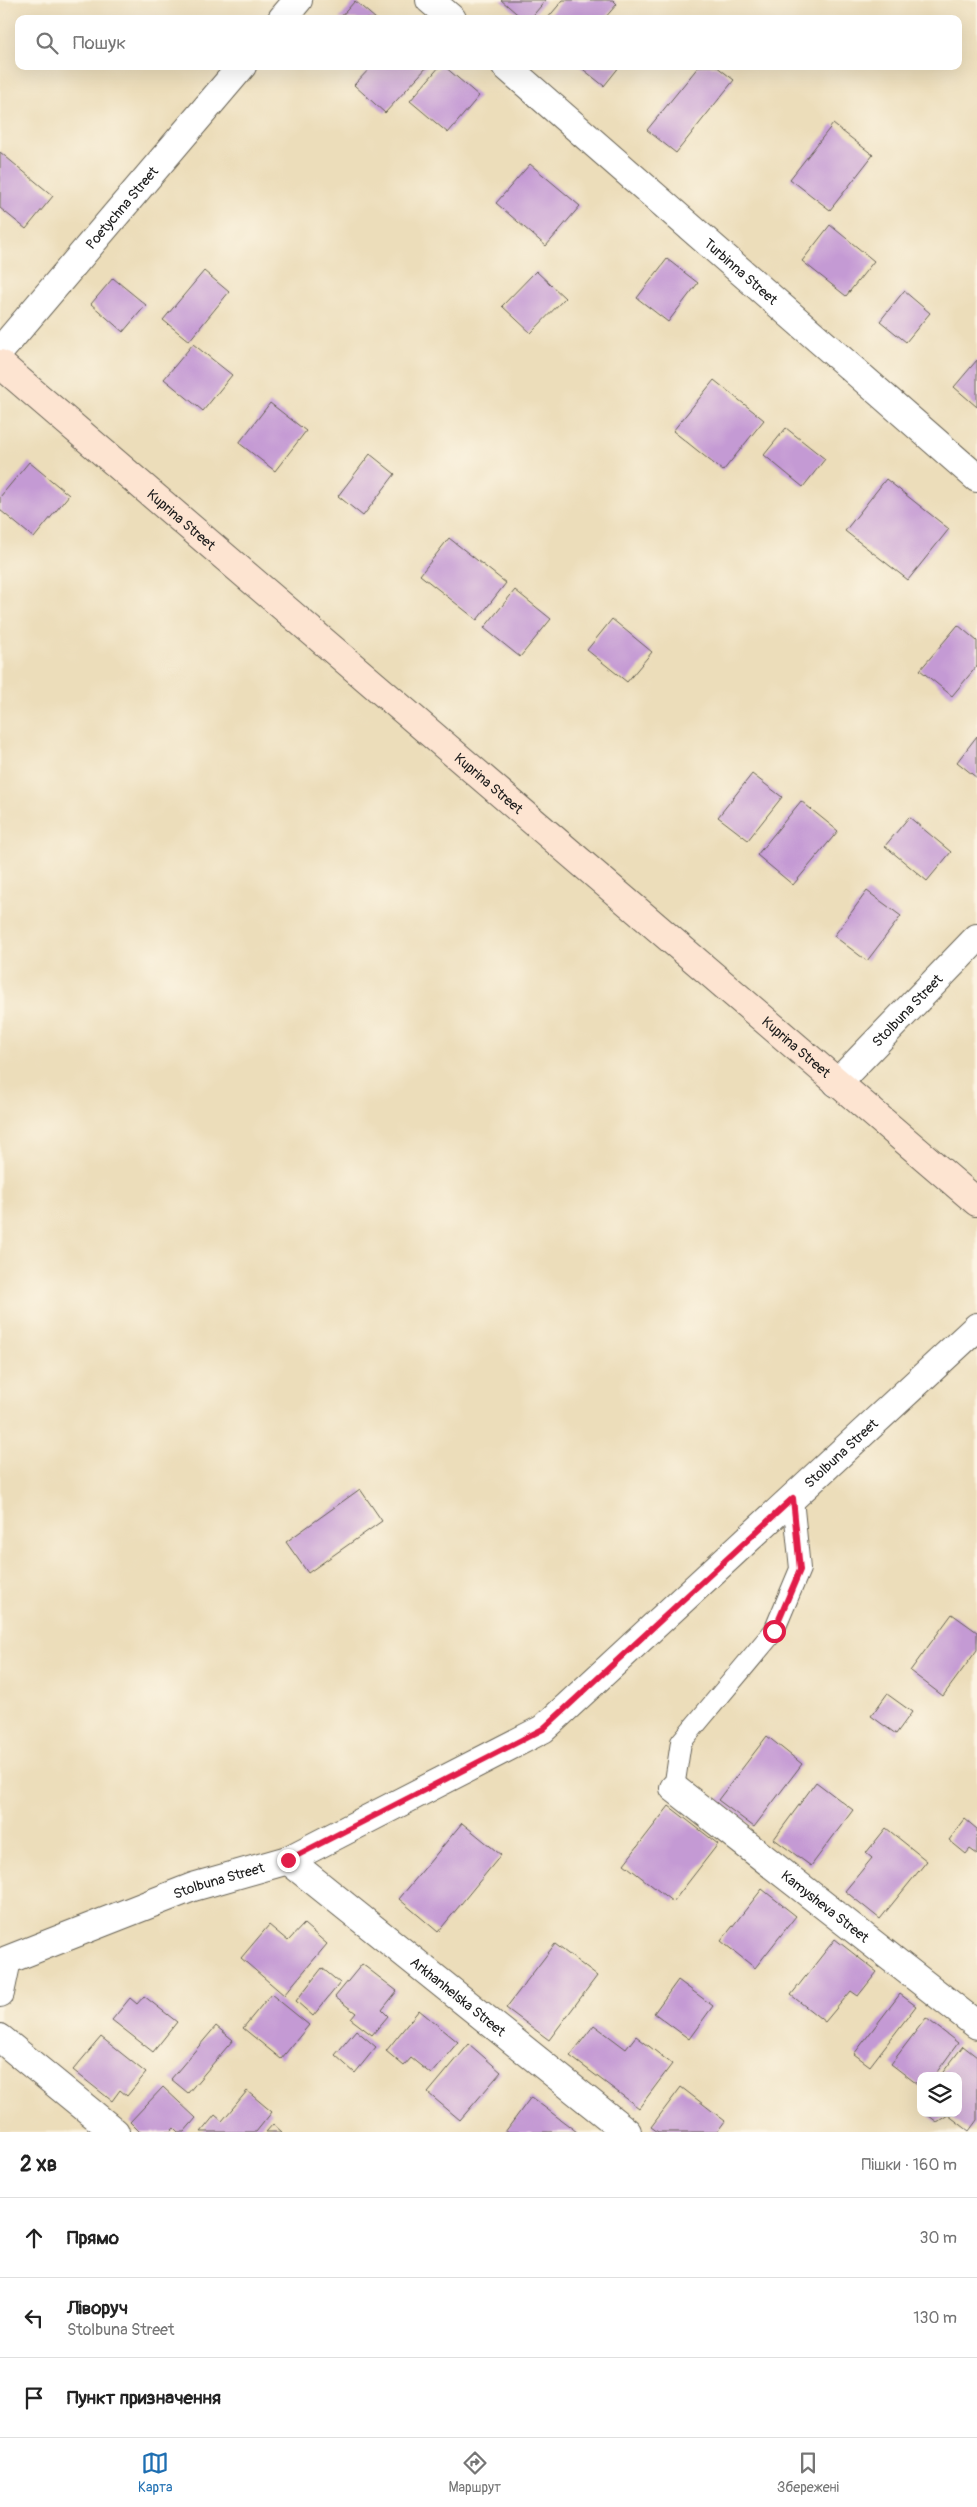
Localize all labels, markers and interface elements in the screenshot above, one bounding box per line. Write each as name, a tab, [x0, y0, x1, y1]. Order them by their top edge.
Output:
search box	[15, 15, 962, 70]
icon: search	[33, 29, 61, 57]
text: Пошук	[73, 31, 126, 55]
street label: Poetychna Street	[82, 163, 162, 253]
street label: Turbinna Street	[700, 235, 781, 309]
street label: Kuprina Street	[143, 486, 219, 554]
street label: Kuprina Street	[451, 750, 527, 818]
street label: Stolbuna Street	[869, 971, 947, 1050]
street label: Kuprina Street	[758, 1013, 834, 1082]
street label: Stolbuna Street	[801, 1415, 882, 1492]
route start	[763, 1620, 786, 1643]
route end	[277, 1849, 300, 1872]
street label: Stolbuna Street	[171, 1859, 267, 1903]
street label: Kamysheva Street	[778, 1867, 873, 1947]
street label: Arkhanhelska Street	[407, 1954, 509, 2040]
map controls	[917, 2072, 962, 2117]
button: layers	[917, 2072, 962, 2117]
text: 2 хв	[20, 2151, 57, 2178]
text: Пішки · 160 m	[862, 2155, 957, 2175]
icon: ahead	[20, 2224, 48, 2252]
text: Прямо	[67, 2226, 119, 2250]
text: 30 m	[919, 2228, 957, 2248]
text: Ліворуч	[67, 2296, 128, 2320]
icon: left	[20, 2304, 48, 2332]
text: 130 m	[913, 2308, 957, 2328]
text: Stolbuna Street	[67, 2320, 174, 2340]
icon: arrive	[20, 2384, 48, 2412]
text: Пункт призначення	[67, 2386, 221, 2410]
tab: Карта	[138, 2449, 173, 2496]
tab: Маршрут	[448, 2449, 501, 2496]
tab: Збережені	[777, 2449, 839, 2496]

